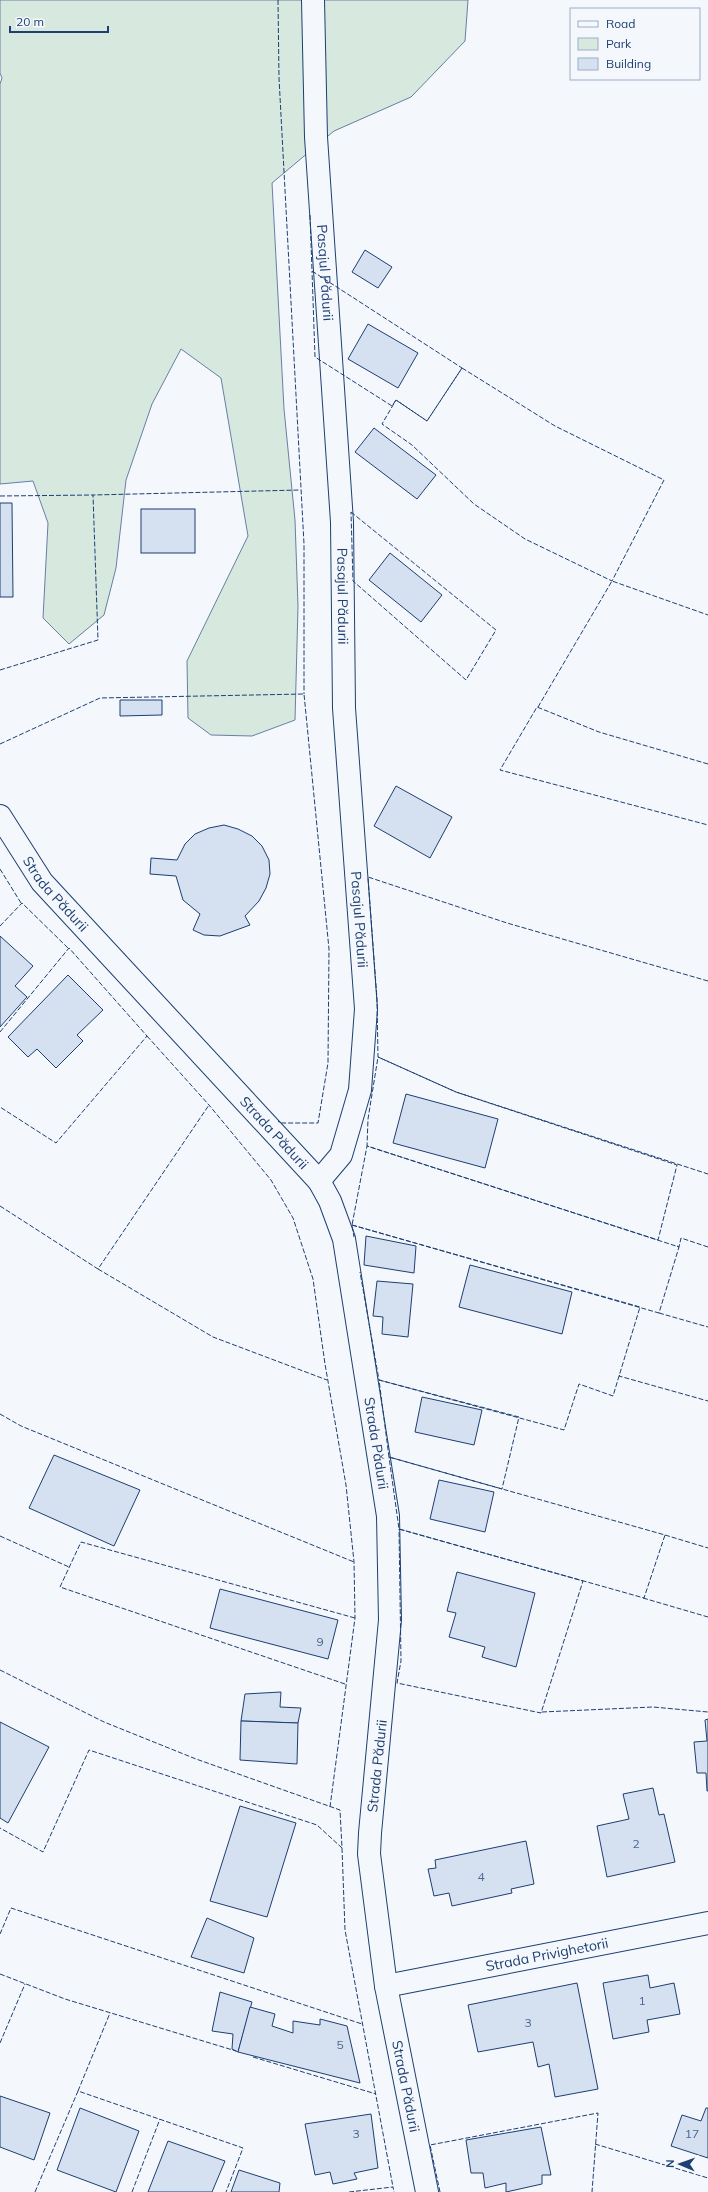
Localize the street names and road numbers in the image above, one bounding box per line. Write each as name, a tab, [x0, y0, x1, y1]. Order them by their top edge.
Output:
street label: Pasajul Pădurii	[313, 224, 337, 322]
street label: Pasajul Pădurii	[333, 548, 352, 645]
street label: Strada Pădurii	[19, 853, 92, 935]
street label: Pasajul Pădurii	[347, 871, 372, 968]
street label: Strada Pădurii	[236, 1092, 313, 1173]
street label: Strada Pădurii	[360, 1396, 393, 1491]
street label: Strada Pădurii	[363, 1719, 391, 1813]
street label: Strada Privighetorii	[484, 1934, 610, 1975]
street label: Strada Pădurii	[388, 2039, 424, 2134]

